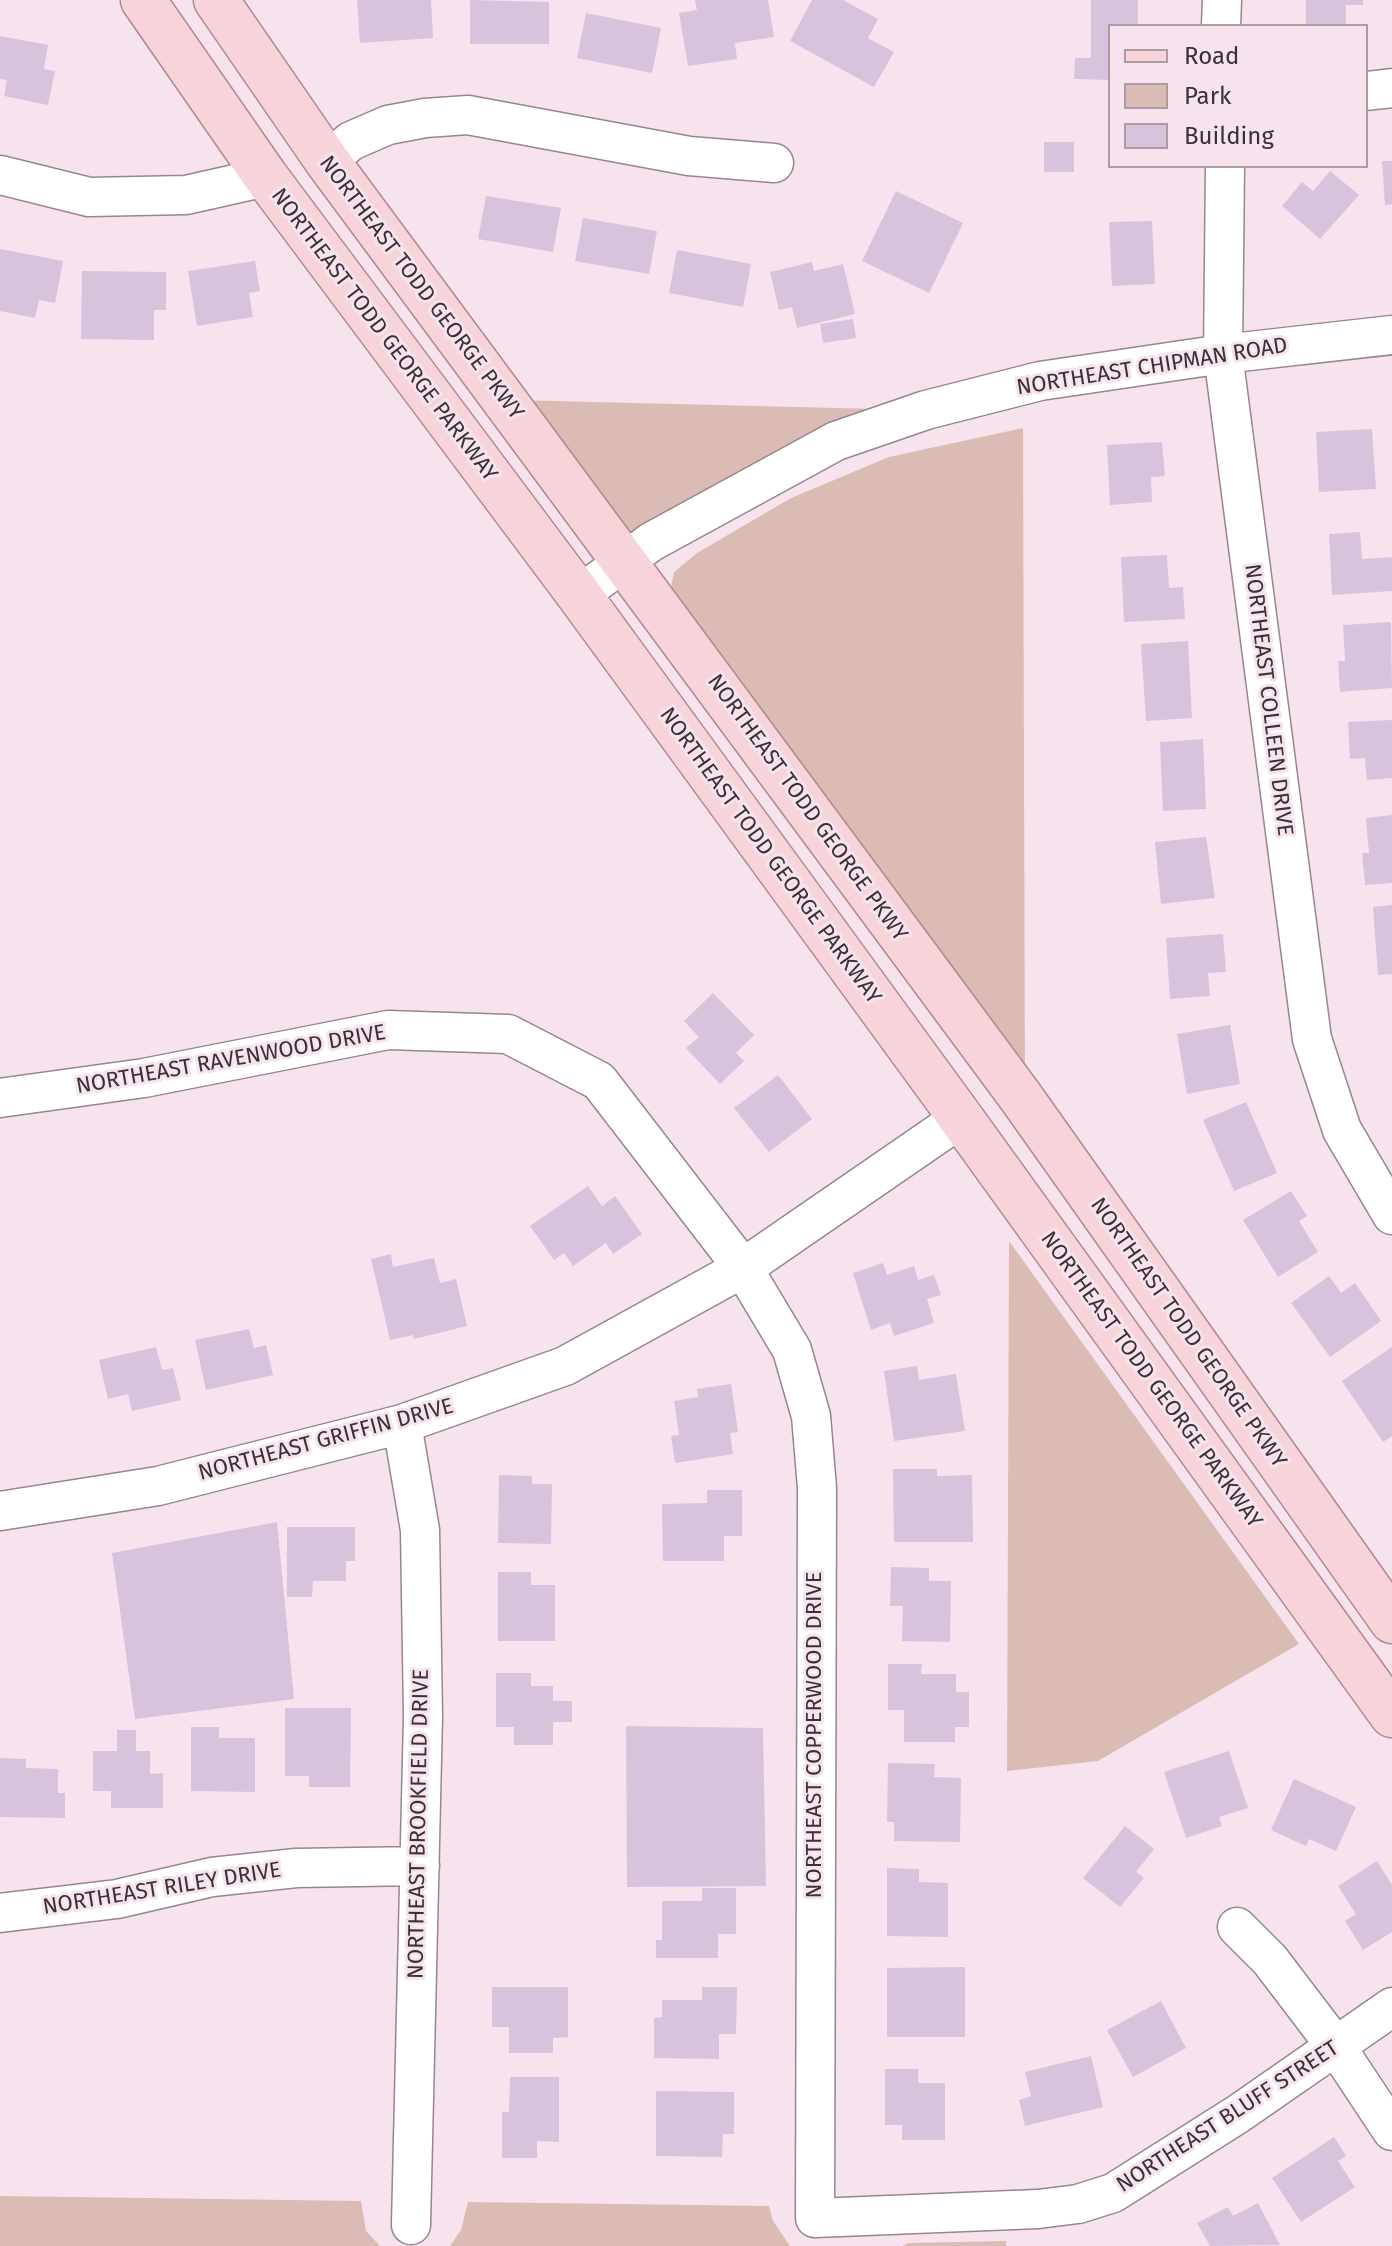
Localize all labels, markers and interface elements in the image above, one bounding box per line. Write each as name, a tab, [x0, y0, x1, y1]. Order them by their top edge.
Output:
legend	[1108, 24, 1368, 168]
text: Road	[1184, 42, 1239, 70]
text: Park	[1184, 82, 1231, 110]
text: Building	[1184, 122, 1274, 150]
street label: NORTHEAST TODD GEORGE PKWY	[313, 151, 529, 425]
street label: NORTHEAST TODD GEORGE PARKWAY	[265, 183, 503, 487]
street label: NORTHEAST CHIPMAN ROAD	[1015, 333, 1289, 401]
street label: NORTHEAST COLLEEN DRIVE	[1238, 562, 1298, 838]
street label: NORTHEAST TODD GEORGE PKWY	[701, 669, 913, 947]
street label: NORTHEAST TODD GEORGE PARKWAY	[654, 703, 886, 1009]
street label: NORTHEAST RAVENWOOD DRIVE	[74, 1020, 388, 1100]
street label: NORTHEAST TODD GEORGE PKWY	[1084, 1193, 1292, 1473]
street label: NORTHEAST TODD GEORGE PARKWAY	[1035, 1227, 1267, 1533]
street label: NORTHEAST GRIFFIN DRIVE	[195, 1393, 457, 1487]
street label: NORTHEAST COPPERWOOD DRIVE	[802, 1572, 828, 1898]
street label: NORTHEAST BROOKFIELD DRIVE	[403, 1669, 435, 1979]
street label: NORTHEAST RILEY DRIVE	[41, 1857, 283, 1921]
street label: NORTHEAST BLUFF STREET	[1112, 2035, 1344, 2199]

